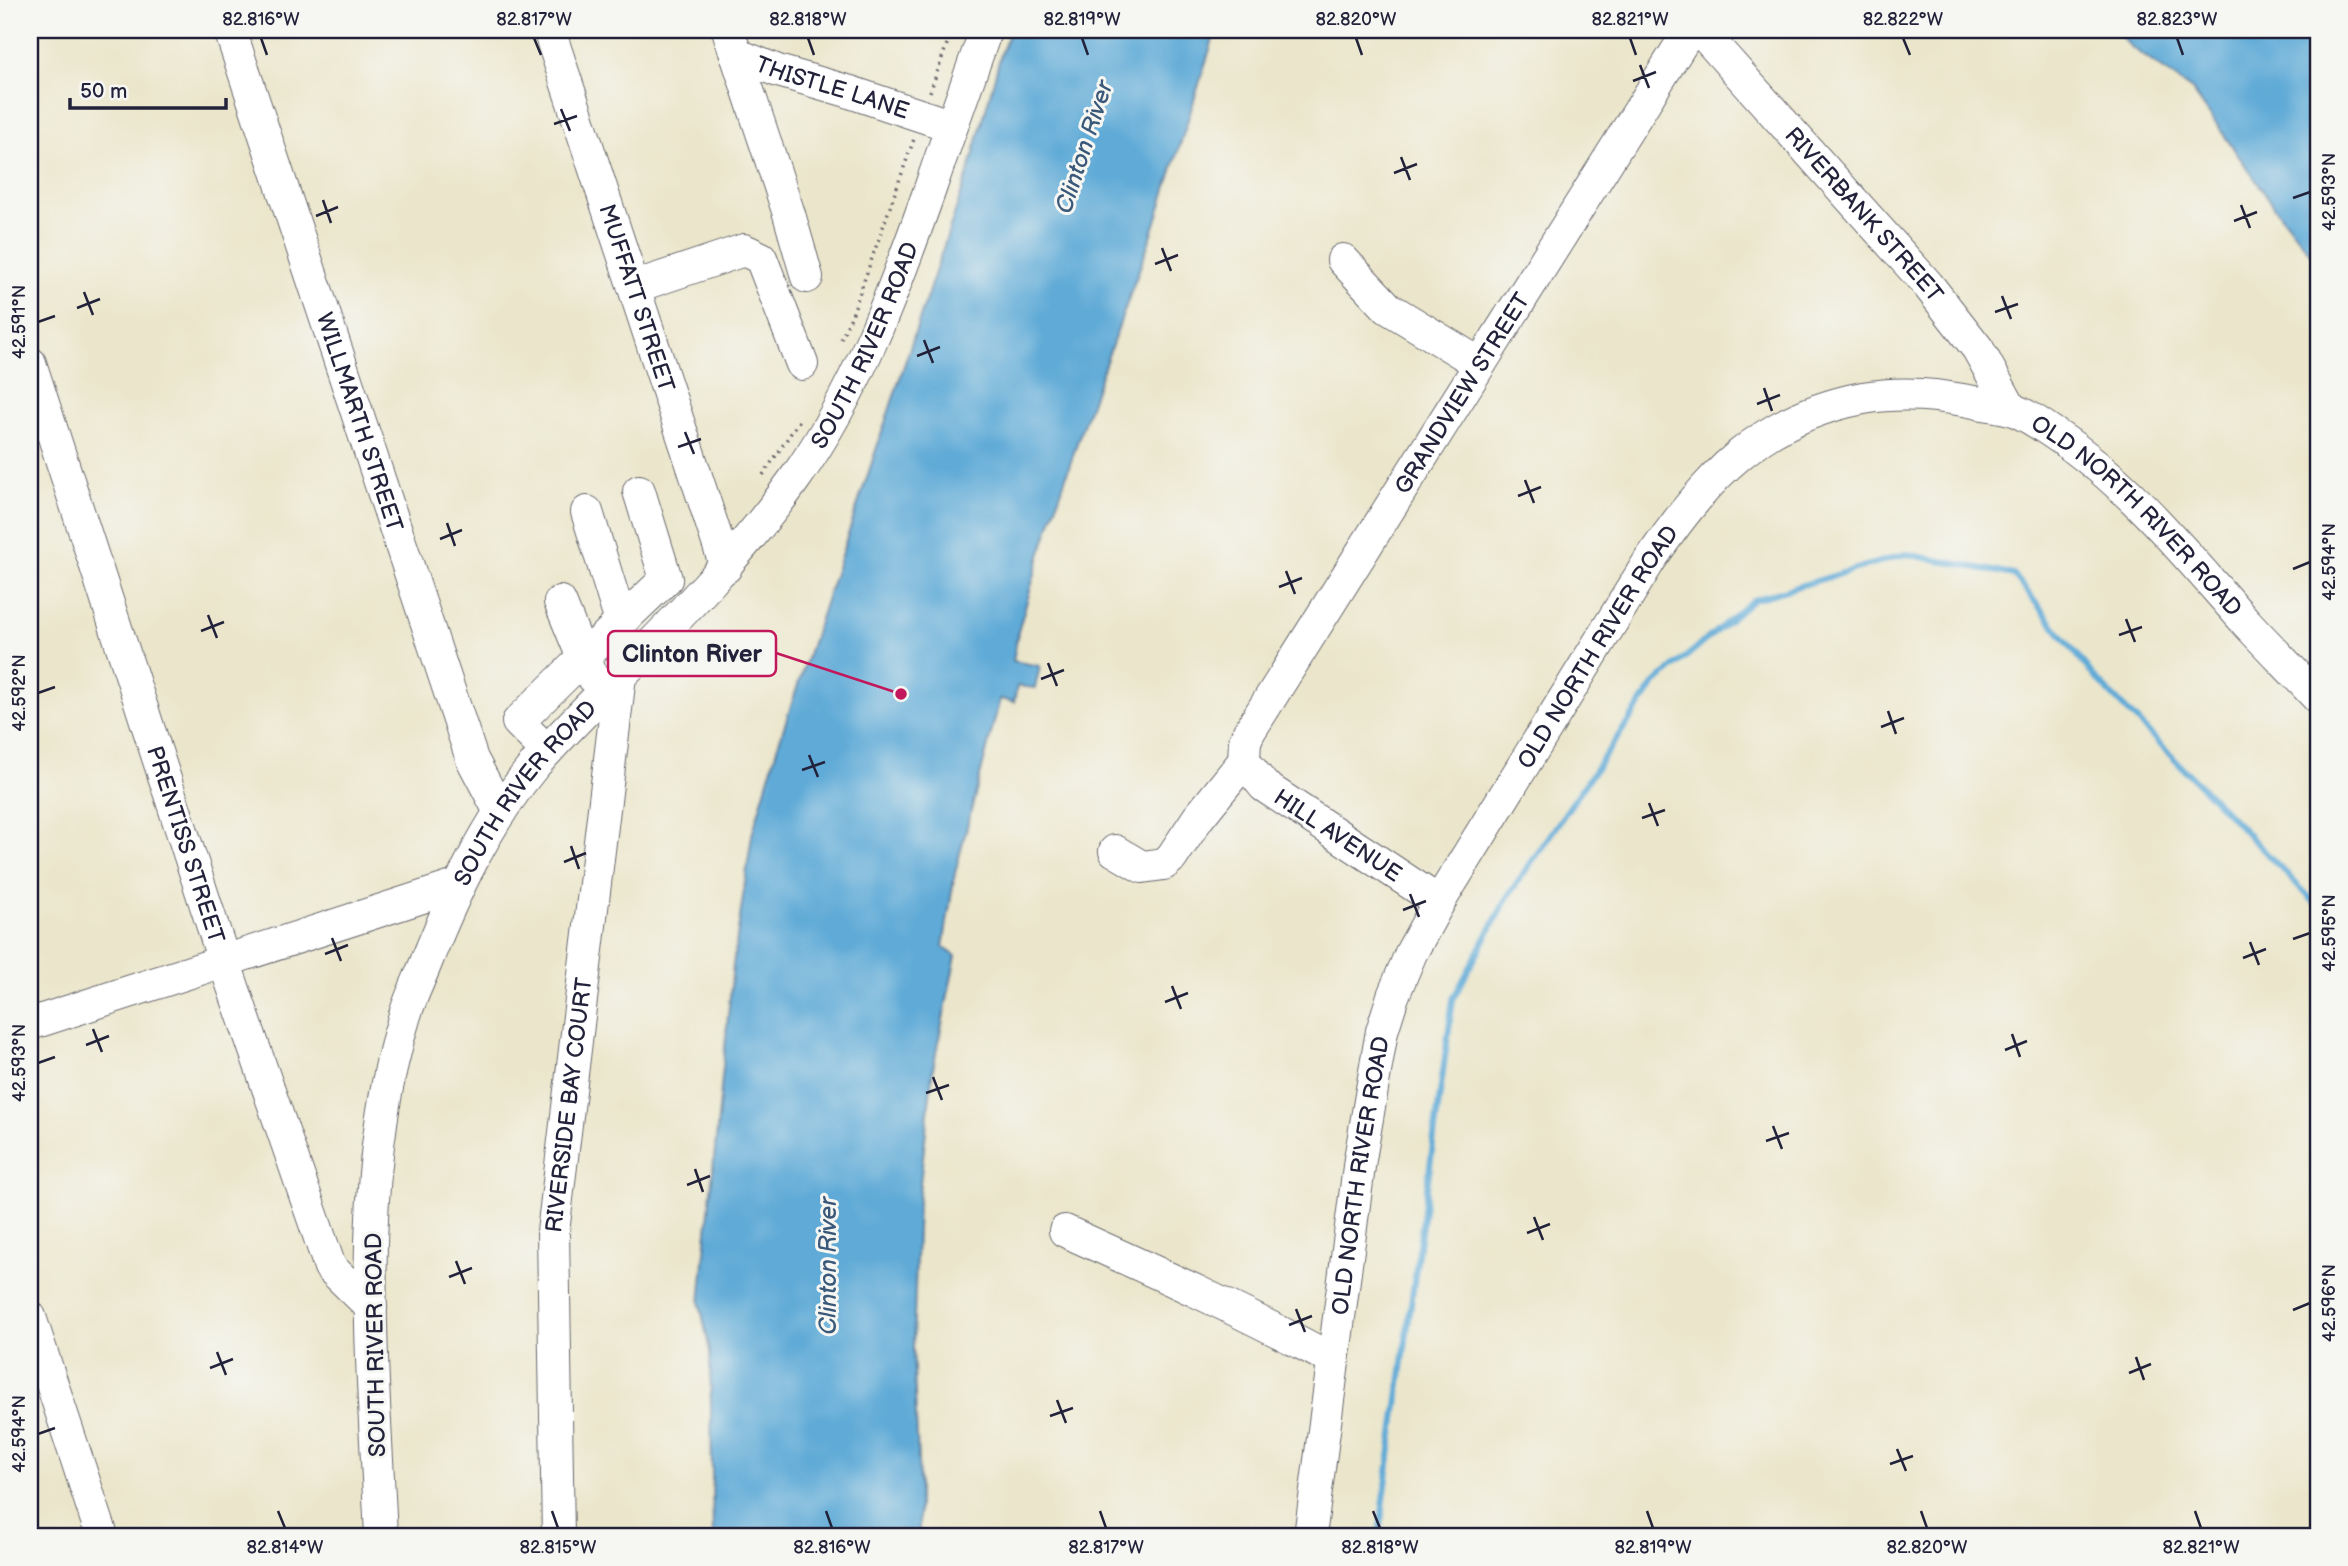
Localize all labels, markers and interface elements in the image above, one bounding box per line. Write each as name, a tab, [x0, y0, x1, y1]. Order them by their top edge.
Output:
text: 82.816°W	[222, 9, 300, 30]
text: 82.817°W	[496, 9, 572, 30]
text: 82.818°W	[769, 9, 847, 30]
text: 82.819°W	[1043, 9, 1121, 30]
text: 82.820°W	[1315, 9, 1397, 30]
text: 82.821°W	[1591, 9, 1669, 30]
text: 82.822°W	[1863, 9, 1944, 30]
text: 82.823°W	[2137, 9, 2218, 30]
street label: THISTLE LANE	[751, 50, 913, 126]
scale bar	[70, 66, 226, 110]
water label: Clinton River	[1049, 75, 1120, 217]
text: 50 m	[80, 79, 127, 104]
street label: RIVERBANK STREET	[1779, 122, 1949, 308]
text: 42.593°N	[2319, 153, 2340, 231]
street label: MUFFATT STREET	[592, 201, 680, 396]
street label: SOUTH RIVER ROAD	[805, 238, 925, 454]
text: 42.591°N	[9, 285, 30, 359]
street label: GRANDVIEW STREET	[1389, 288, 1536, 500]
street label: WILLMARTH STREET	[310, 309, 409, 536]
street label: OLD NORTH RIVER ROAD	[2026, 410, 2247, 623]
street label: OLD NORTH RIVER ROAD	[1512, 520, 1685, 774]
text: 42.594°N	[2319, 523, 2340, 601]
callout: Clinton River	[608, 631, 776, 676]
text: Clinton River	[622, 640, 763, 669]
text: 42.592°N	[9, 654, 30, 732]
street label: SOUTH RIVER ROAD	[449, 695, 603, 891]
street label: PRENTISS STREET	[140, 742, 230, 947]
street label: HILL AVENUE	[1268, 784, 1407, 888]
text: 42.595°N	[2319, 894, 2340, 972]
street label: RIVERSIDE BAY COURT	[540, 976, 599, 1234]
text: 42.593°N	[9, 1024, 30, 1102]
street label: OLD NORTH RIVER ROAD	[1326, 1034, 1396, 1317]
water label: Clinton River	[814, 1195, 843, 1335]
street label: SOUTH RIVER ROAD	[360, 1232, 392, 1457]
text: 42.596°N	[2319, 1264, 2340, 1342]
text: 42.594°N	[9, 1395, 30, 1473]
text: 82.814°W	[246, 1537, 324, 1558]
text: 82.815°W	[520, 1537, 597, 1558]
text: 82.816°W	[793, 1537, 871, 1558]
text: 82.817°W	[1068, 1537, 1144, 1558]
text: 82.818°W	[1341, 1537, 1419, 1558]
text: 82.819°W	[1614, 1537, 1692, 1558]
text: 82.820°W	[1886, 1537, 1968, 1558]
text: 82.821°W	[2162, 1537, 2240, 1558]

